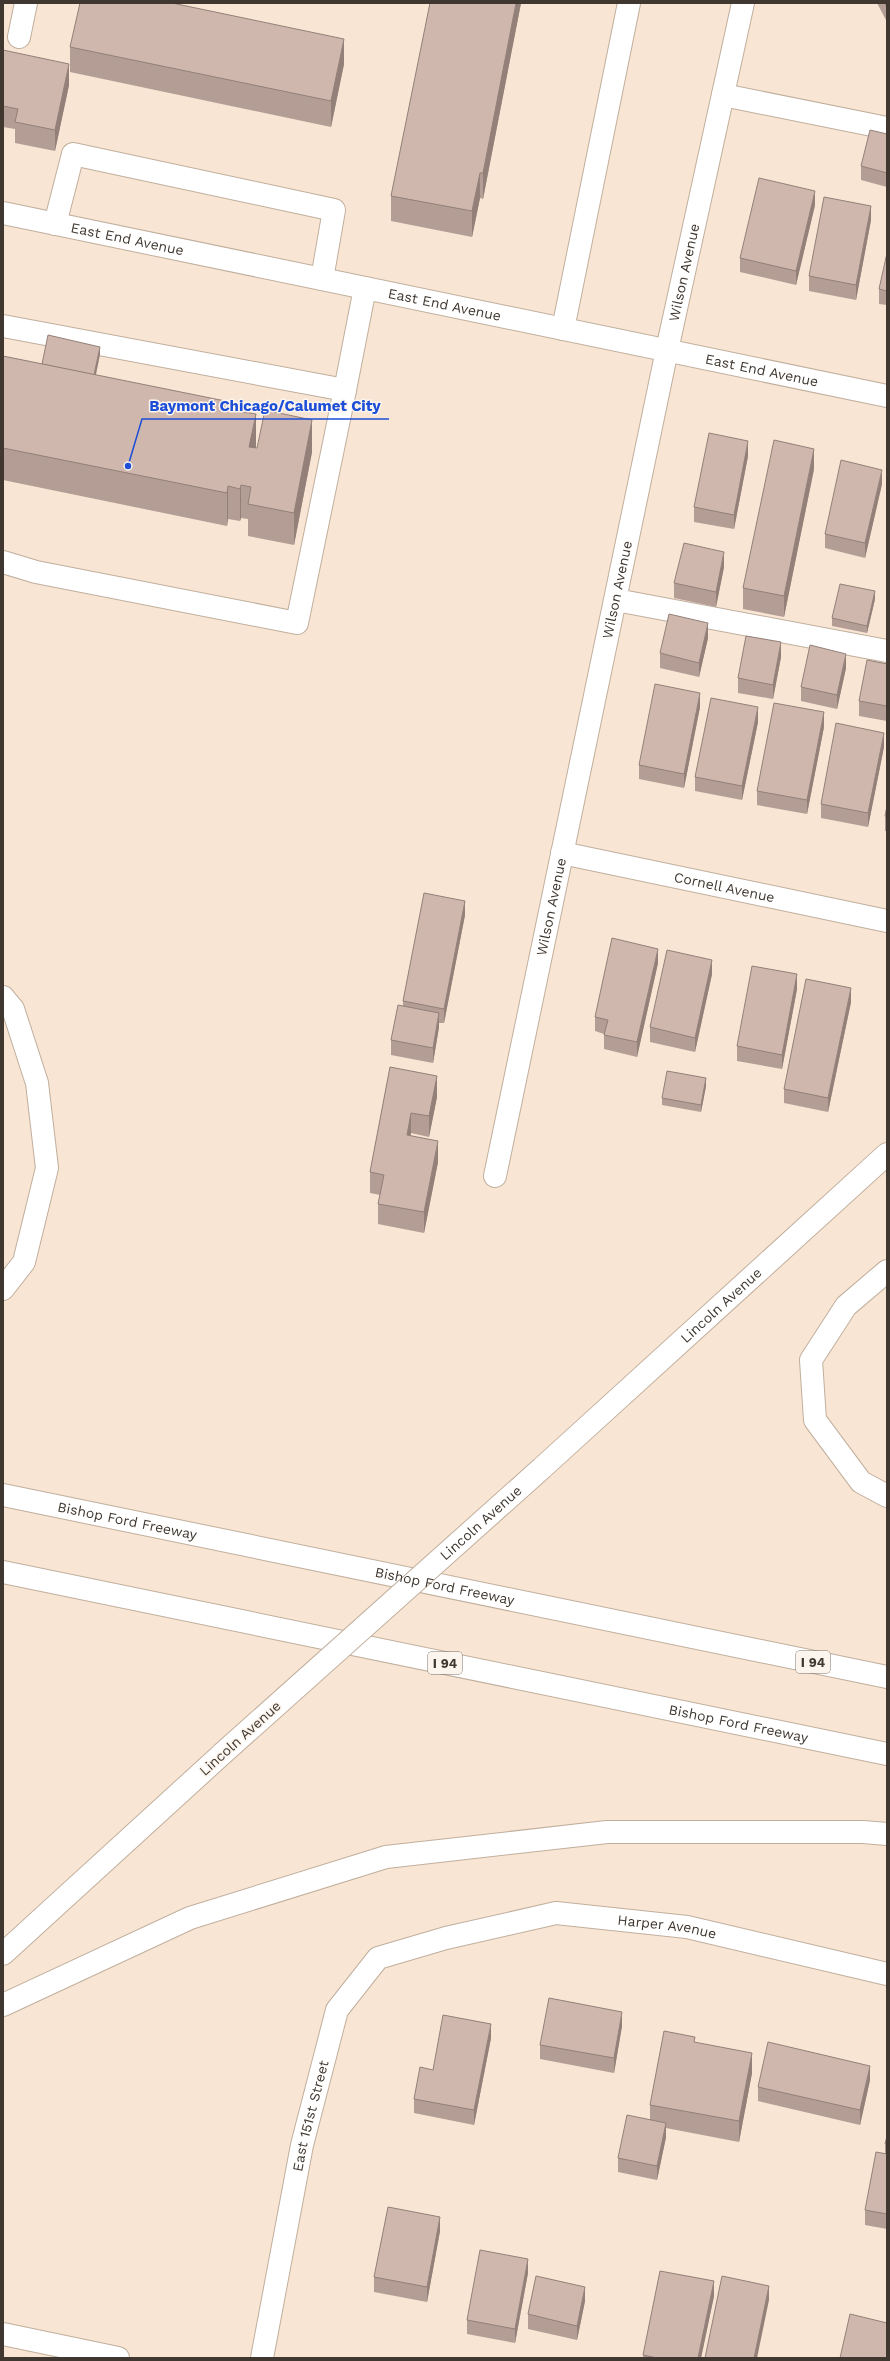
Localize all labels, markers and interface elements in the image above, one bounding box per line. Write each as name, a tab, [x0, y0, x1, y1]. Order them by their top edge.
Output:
street label: East End Avenue	[69, 219, 185, 258]
street label: Wilson Avenue	[665, 222, 702, 323]
street label: East End Avenue	[387, 285, 503, 324]
street label: East End Avenue	[704, 351, 820, 390]
callout: Baymont Chicago/Calumet City	[142, 392, 389, 419]
text: Baymont Chicago/Calumet City	[149, 397, 381, 415]
street label: Wilson Avenue	[599, 539, 635, 640]
street label: Wilson Avenue	[533, 856, 569, 957]
street label: Cornell Avenue	[673, 869, 776, 905]
street label: Lincoln Avenue	[677, 1264, 765, 1346]
street label: Lincoln Avenue	[437, 1482, 525, 1563]
street label: Bishop Ford Freeway	[56, 1498, 199, 1543]
street label: Bishop Ford Freeway	[374, 1564, 517, 1608]
road number: I 94	[796, 1651, 830, 1673]
road number: I 94	[428, 1652, 462, 1674]
street label: Lincoln Avenue	[196, 1697, 284, 1779]
street label: Bishop Ford Freeway	[667, 1701, 810, 1746]
street label: Harper Avenue	[617, 1912, 718, 1942]
street label: East 151st Street	[289, 2058, 332, 2173]

